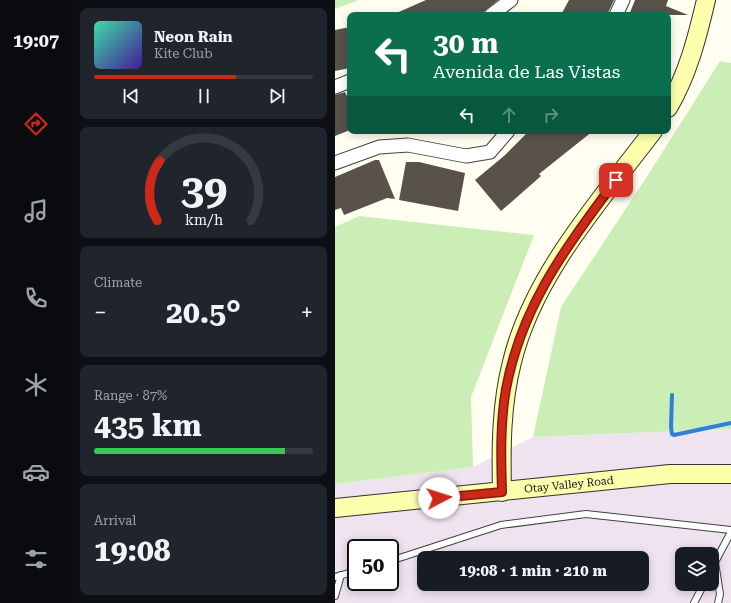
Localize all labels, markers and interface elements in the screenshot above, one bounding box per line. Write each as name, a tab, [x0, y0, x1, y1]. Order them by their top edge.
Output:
text: 30 m	[433, 27, 498, 60]
text: Neon Rain	[154, 28, 233, 46]
icon: left	[367, 28, 419, 80]
text: 19:07	[13, 30, 59, 51]
text: Kite Club	[154, 46, 213, 61]
text: Avenida de Las Vistas	[433, 61, 620, 82]
icon: previous	[120, 85, 142, 107]
icon: pause	[193, 85, 215, 107]
icon: next	[266, 85, 288, 107]
icon: left	[456, 104, 478, 126]
icon: ahead	[498, 104, 520, 126]
icon: right	[540, 104, 562, 126]
icon: directions	[22, 110, 50, 138]
pin	[599, 163, 633, 197]
text: 39	[180, 164, 227, 213]
icon: arrive	[605, 169, 627, 191]
icon: music	[22, 197, 50, 225]
text: km/h	[184, 211, 223, 227]
text: Climate	[94, 275, 142, 290]
icon: phone	[22, 284, 50, 312]
text: 20.5°	[166, 295, 241, 330]
text: −	[94, 300, 106, 325]
text: +	[301, 300, 313, 325]
icon: climate	[22, 371, 50, 399]
text: Range · 87%	[94, 388, 167, 403]
text: 435 km	[94, 408, 202, 443]
icon: car	[22, 458, 50, 486]
street label: Otay Valley Road	[523, 473, 614, 495]
position arrow	[418, 477, 460, 519]
text: Arrival	[94, 513, 136, 528]
text: 19:08	[94, 533, 171, 568]
speed limit sign: 50	[347, 539, 399, 591]
icon: filters	[22, 545, 50, 573]
map controls	[675, 547, 719, 591]
button: layers	[675, 547, 719, 591]
text: 19:08 · 1 min · 210 m	[459, 562, 607, 580]

